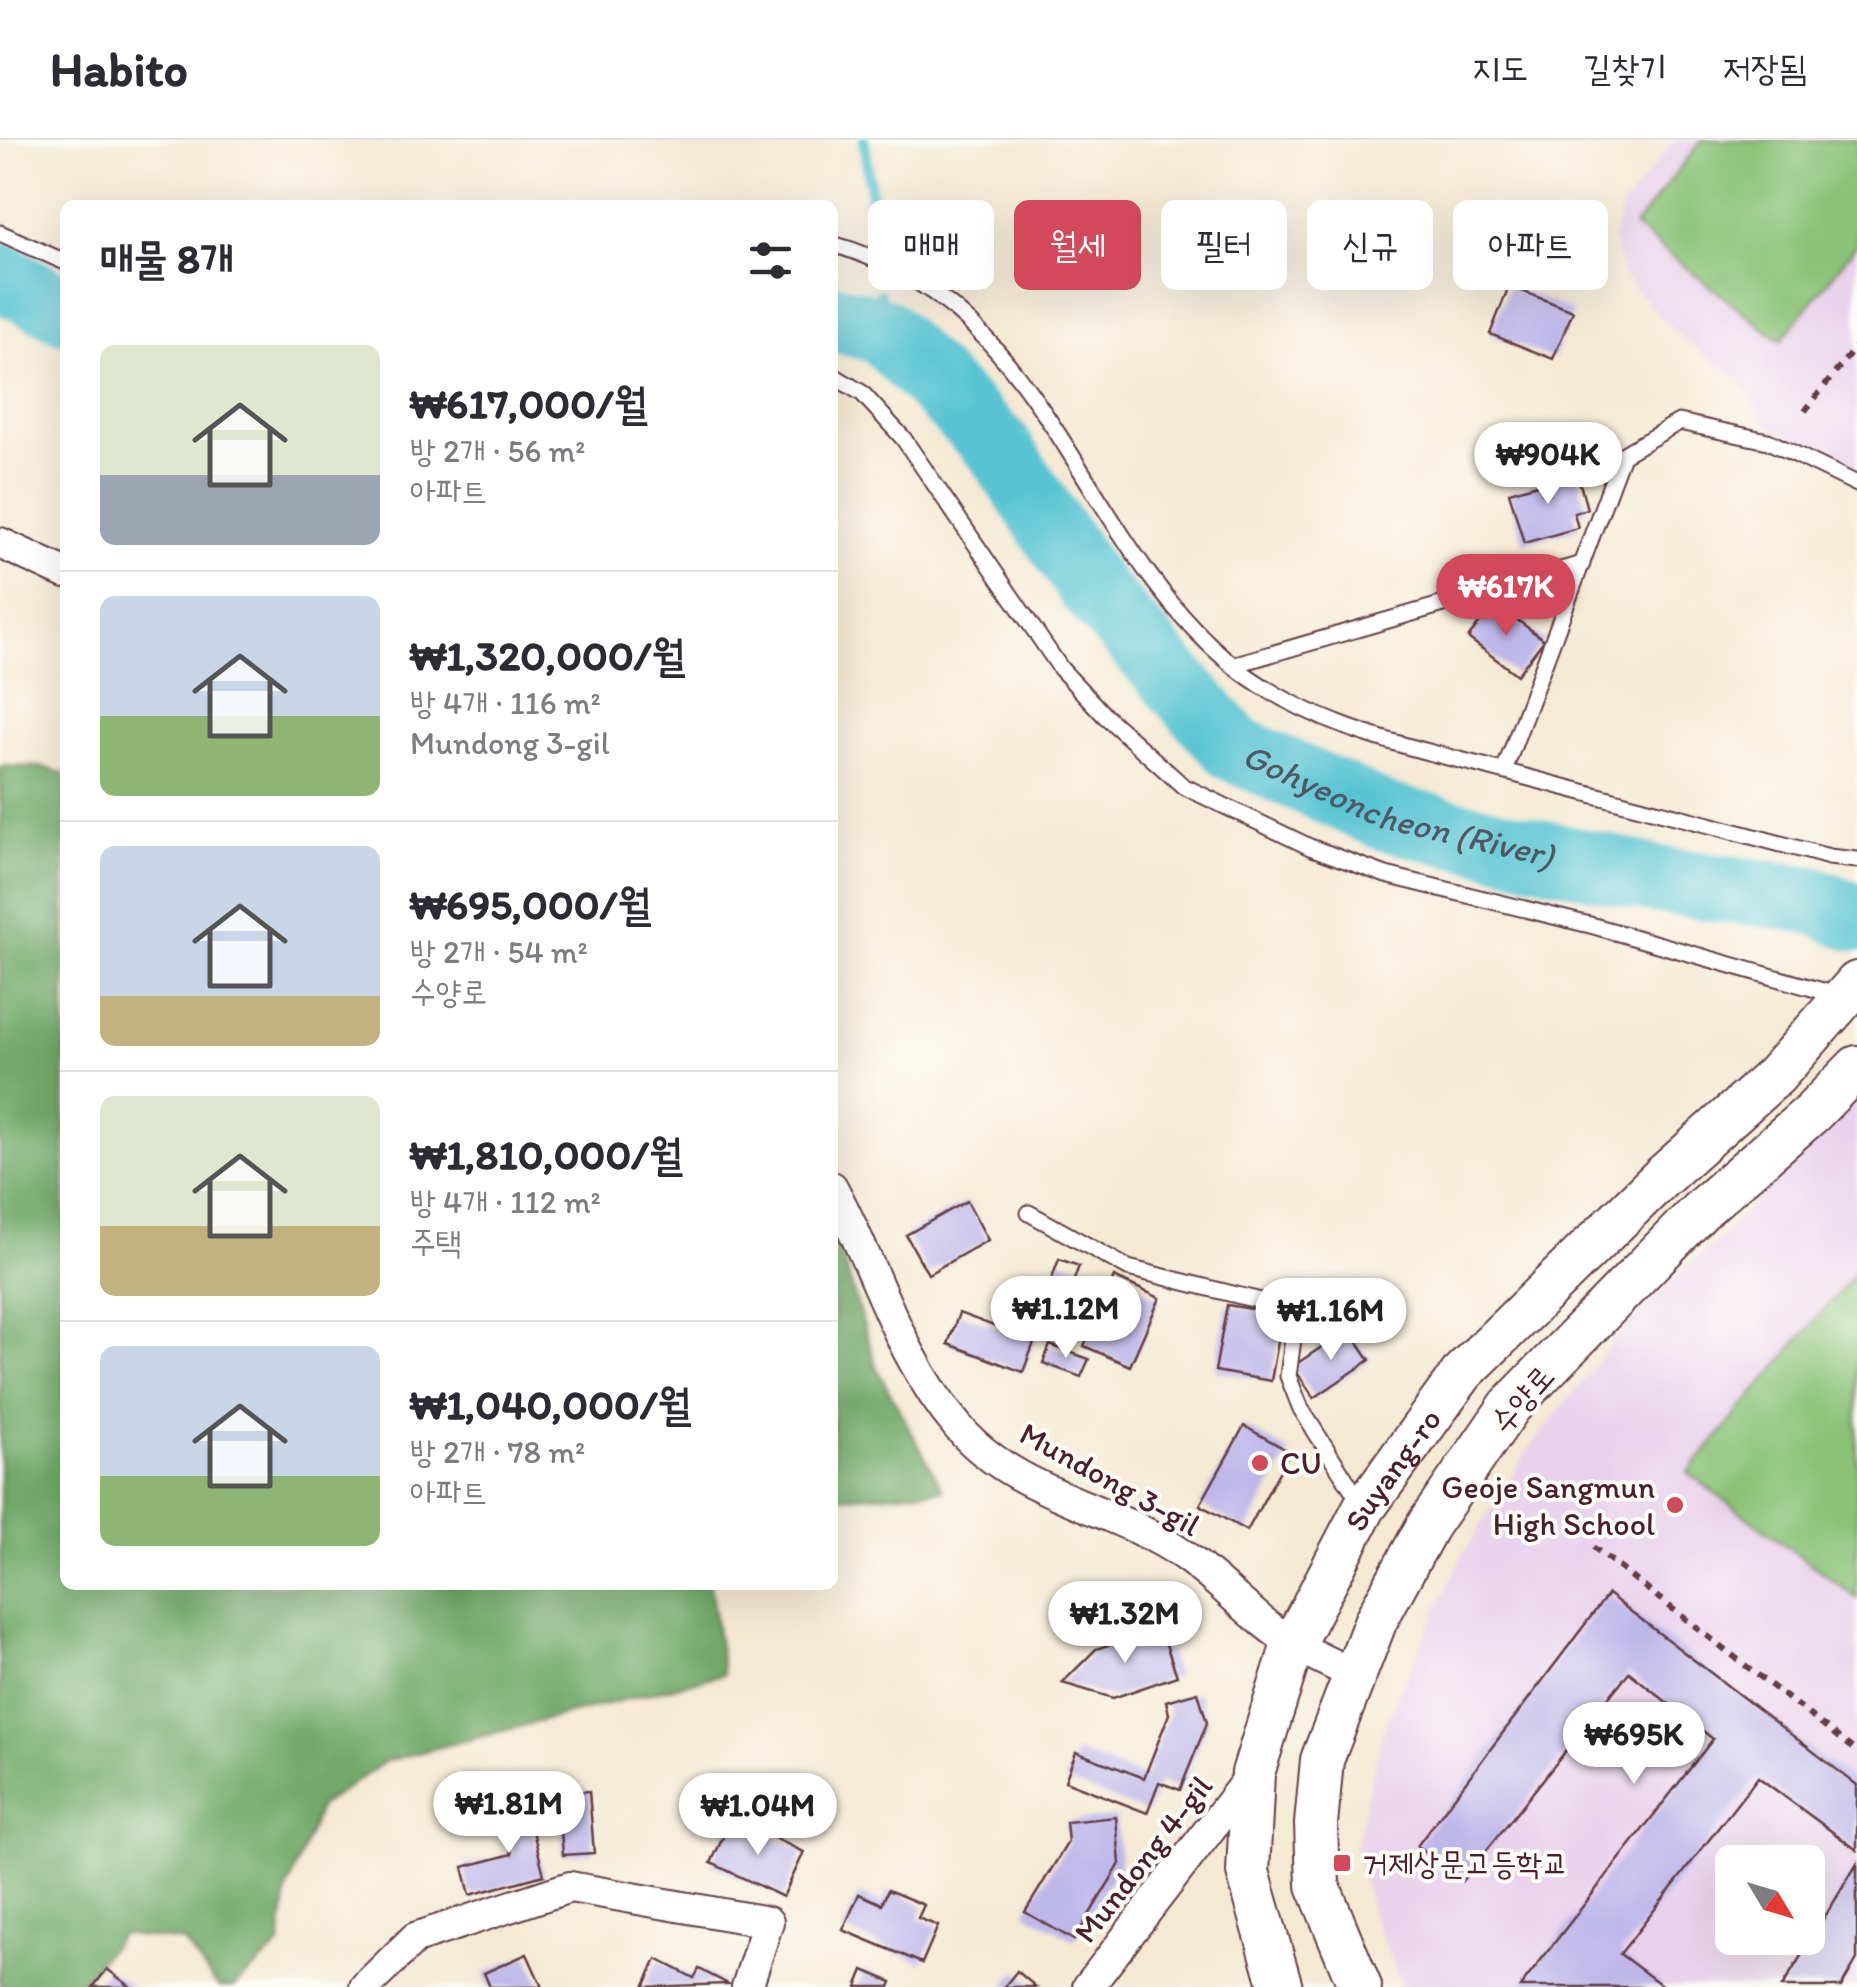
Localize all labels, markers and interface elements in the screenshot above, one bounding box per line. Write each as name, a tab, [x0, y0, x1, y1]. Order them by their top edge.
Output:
text: Habito	[50, 40, 188, 98]
text: 지도	[1472, 47, 1528, 89]
text: 길찾기	[1583, 47, 1668, 89]
text: 저장됨	[1723, 47, 1807, 89]
chip: 매매	[868, 200, 994, 290]
chip: 월세	[1014, 200, 1141, 290]
chip: 필터	[1161, 200, 1287, 290]
chip: 신규	[1307, 200, 1433, 290]
chip: 아파트	[1453, 200, 1608, 290]
text: 매물 8개	[100, 233, 234, 284]
icon: filters	[743, 233, 798, 288]
text: ₩617,000/월	[410, 378, 648, 429]
icon: home	[180, 385, 300, 505]
pin: ₩904K	[1478, 422, 1618, 507]
text: 방 2개 · 56 m²	[410, 432, 585, 470]
text: ₩904K	[1496, 435, 1600, 473]
text: 아파트	[410, 472, 487, 510]
pin: ₩617K	[1436, 554, 1576, 639]
text: ₩617K	[1458, 567, 1554, 605]
text: ₩1,320,000/월	[410, 630, 685, 681]
icon: home	[180, 636, 300, 756]
text: 방 4개 · 116 m²	[410, 684, 601, 722]
text: Mundong 3-gil	[410, 724, 610, 762]
water label: Gohyeoncheon (River)	[1236, 734, 1560, 877]
text: ₩695,000/월	[410, 879, 651, 930]
icon: home	[180, 886, 300, 1006]
text: 방 2개 · 54 m²	[410, 933, 588, 971]
text: 수양로	[410, 973, 487, 1011]
text: ₩1,810,000/월	[410, 1129, 683, 1180]
icon: home	[180, 1136, 300, 1256]
text: 방 4개 · 112 m²	[410, 1183, 601, 1221]
text: 주택	[410, 1223, 462, 1261]
pin: ₩1.12M	[985, 1276, 1147, 1361]
pin: ₩1.16M	[1250, 1278, 1412, 1363]
text: ₩1.12M	[1013, 1289, 1119, 1327]
text: ₩1.16M	[1277, 1291, 1385, 1329]
street label: 수양로	[1482, 1357, 1562, 1441]
text: ₩1,040,000/월	[410, 1379, 691, 1430]
icon: home	[180, 1386, 300, 1506]
street label: Suyang-ro	[1337, 1401, 1449, 1537]
street label: Mundong 3-gil	[1013, 1414, 1207, 1544]
text: 방 2개 · 78 m²	[410, 1433, 585, 1471]
place label: CU	[1280, 1444, 1322, 1482]
marker: CU	[1249, 1452, 1271, 1474]
place label: Geoje Sangmun High School	[1441, 1468, 1655, 1543]
text: 아파트	[410, 1473, 487, 1511]
marker: Geoje Sangmun High School	[1664, 1494, 1686, 1516]
pin: ₩1.32M	[1044, 1581, 1206, 1666]
text: ₩1.32M	[1070, 1594, 1180, 1632]
pin: ₩695K	[1564, 1702, 1704, 1787]
text: ₩695K	[1585, 1715, 1683, 1753]
street label: Mundong 4-gil	[1066, 1768, 1220, 1950]
pin: ₩1.81M	[428, 1771, 590, 1856]
pin: ₩1.04M	[677, 1773, 839, 1858]
text: ₩1.81M	[455, 1784, 563, 1822]
text: ₩1.04M	[701, 1786, 815, 1824]
place label: 거제상문고등학교	[1362, 1844, 1568, 1882]
north arrow	[1715, 1845, 1825, 1955]
map controls	[1715, 1845, 1825, 1955]
marker: 거제상문고등학교	[1331, 1852, 1353, 1874]

